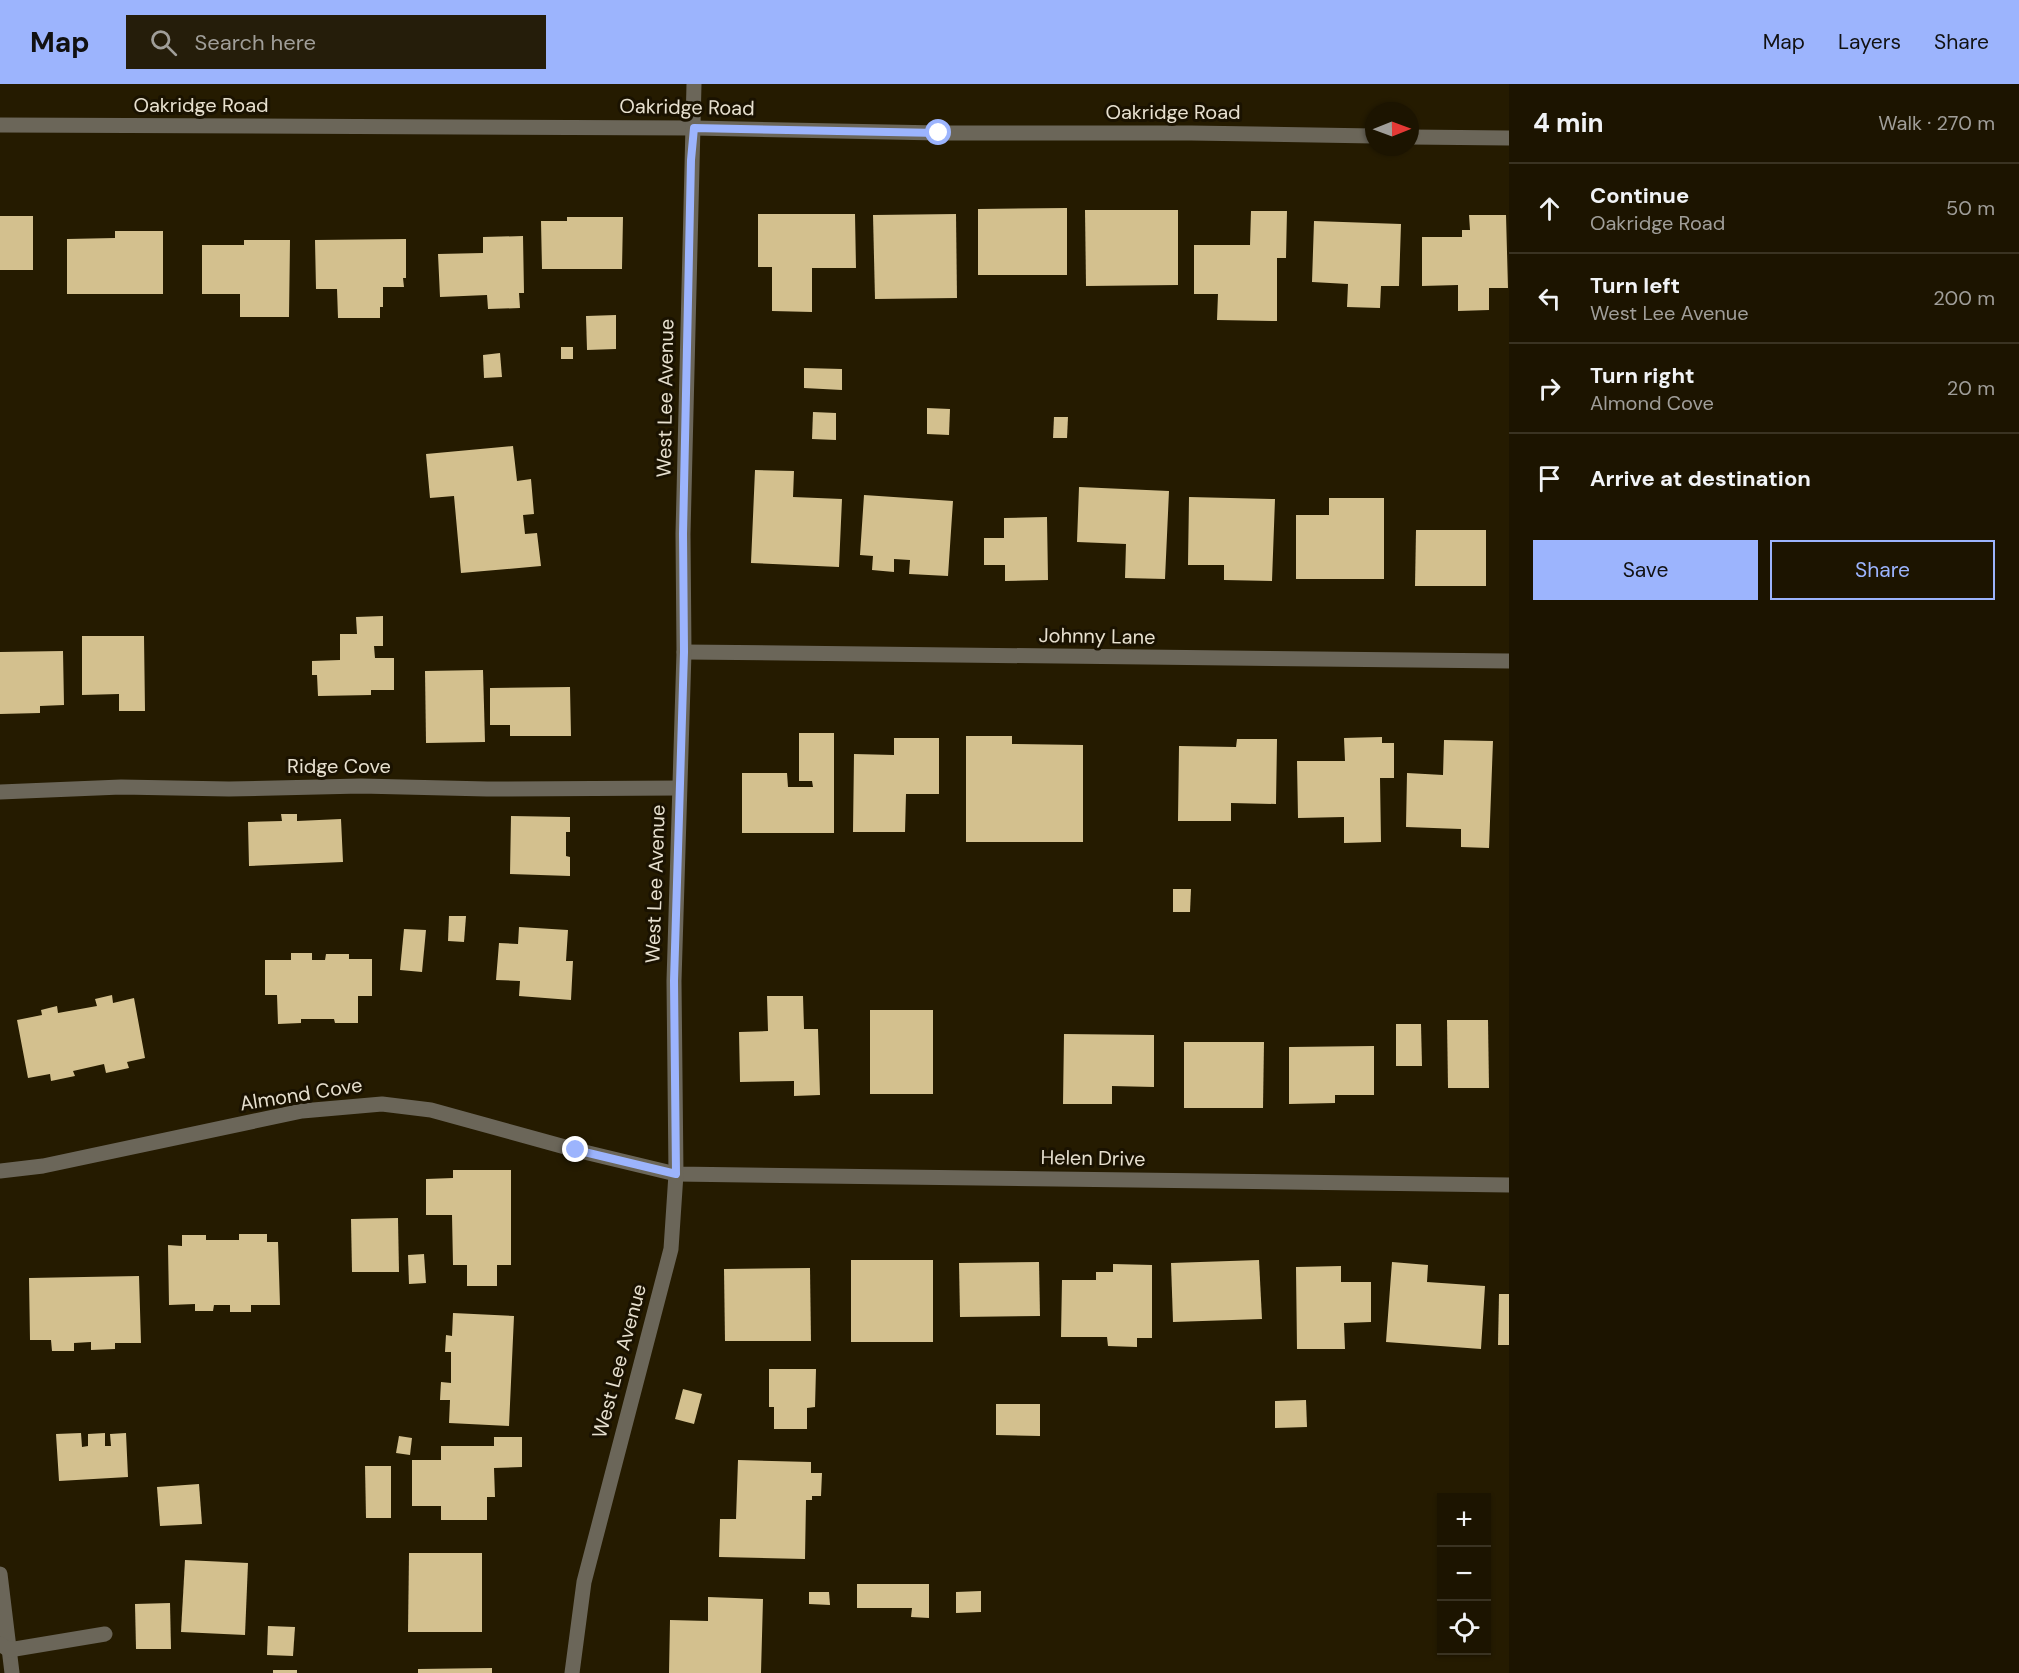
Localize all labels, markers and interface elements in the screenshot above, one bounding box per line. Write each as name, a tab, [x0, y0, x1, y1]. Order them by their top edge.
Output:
search box	[126, 15, 546, 69]
text: Map	[30, 24, 90, 61]
icon: search	[147, 26, 180, 59]
text: Search here	[195, 28, 316, 57]
text: Map	[1763, 28, 1805, 56]
text: Layers	[1838, 28, 1901, 56]
text: Share	[1934, 28, 1989, 56]
street label: Oakridge Road	[133, 92, 269, 118]
street label: Oakridge Road	[619, 93, 755, 121]
street label: Oakridge Road	[1105, 99, 1241, 125]
north arrow	[1365, 102, 1419, 156]
text: 4 min	[1533, 106, 1604, 140]
text: Walk · 270 m	[1878, 110, 1995, 136]
route start	[925, 119, 951, 145]
text: Continue	[1590, 181, 1689, 210]
icon: ahead	[1533, 192, 1566, 225]
text: 50 m	[1946, 195, 1995, 221]
text: Oakridge Road	[1590, 210, 1725, 236]
text: Turn left	[1590, 271, 1680, 300]
icon: left	[1533, 282, 1566, 315]
text: 200 m	[1933, 285, 1995, 311]
text: West Lee Avenue	[1590, 300, 1749, 326]
street label: West Lee Avenue	[651, 318, 679, 478]
text: Turn right	[1590, 361, 1695, 390]
icon: right	[1533, 372, 1566, 405]
text: 20 m	[1947, 375, 1995, 401]
text: Almond Cove	[1590, 390, 1714, 416]
icon: arrive	[1533, 462, 1566, 495]
text: Arrive at destination	[1590, 464, 1811, 493]
button: Save	[1533, 540, 1758, 600]
button: Share	[1770, 540, 1995, 600]
street label: Johnny Lane	[1038, 622, 1156, 650]
street label: Ridge Cove	[287, 753, 391, 779]
street label: West Lee Avenue	[639, 804, 671, 964]
street label: Almond Cove	[238, 1071, 364, 1117]
route end	[562, 1136, 588, 1162]
street label: Helen Drive	[1040, 1144, 1146, 1172]
street label: West Lee Avenue	[586, 1281, 652, 1441]
map controls	[1437, 1493, 1491, 1655]
button: +	[1437, 1493, 1491, 1547]
button: −	[1437, 1547, 1491, 1601]
button: locate	[1437, 1601, 1491, 1655]

